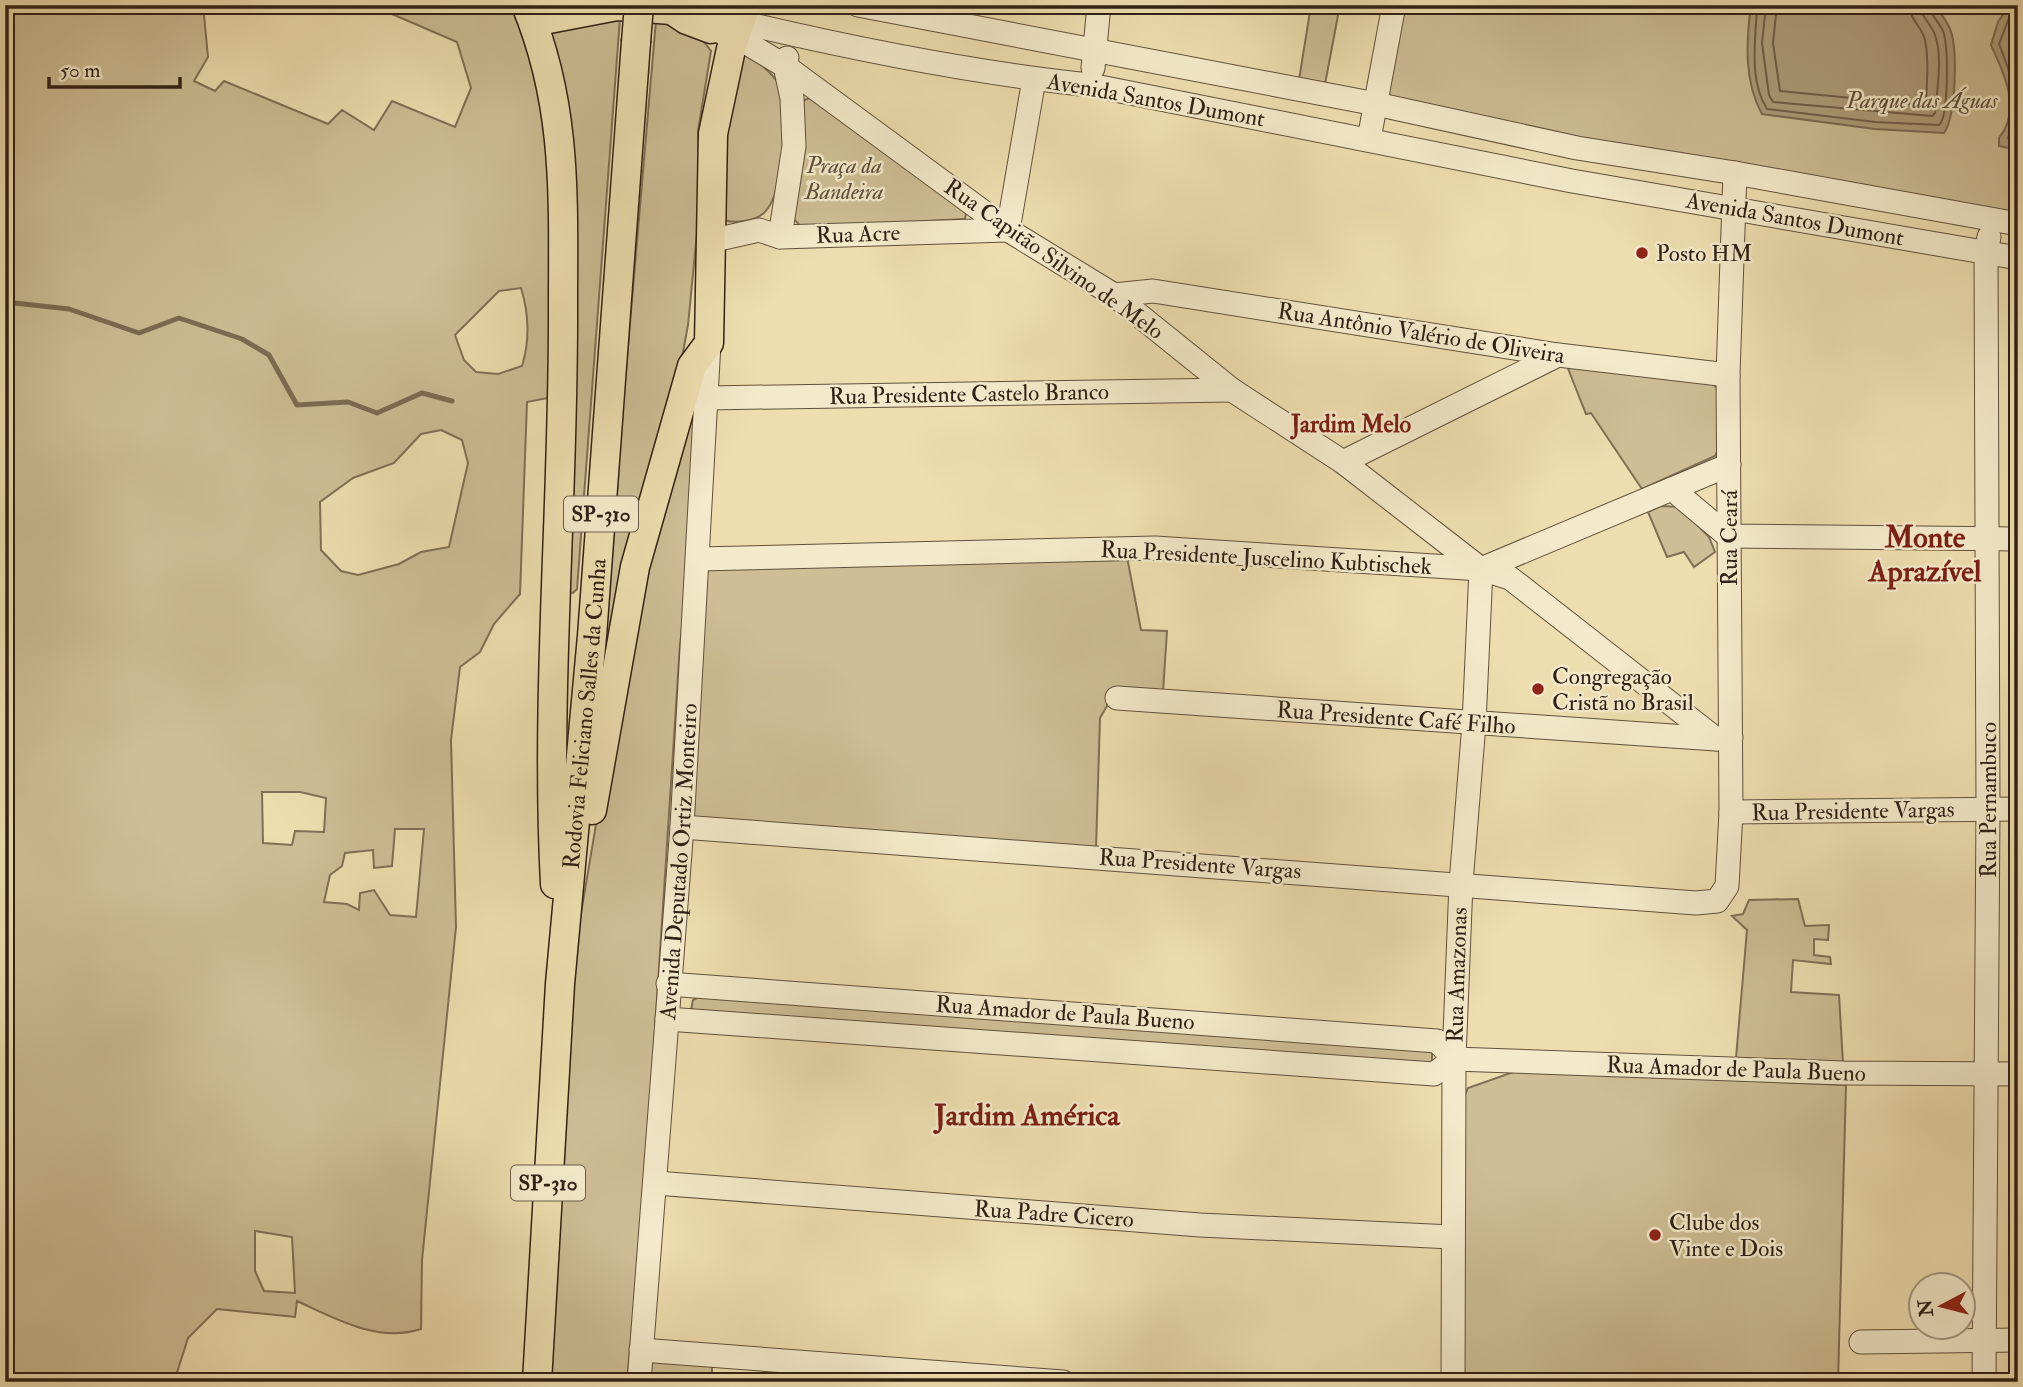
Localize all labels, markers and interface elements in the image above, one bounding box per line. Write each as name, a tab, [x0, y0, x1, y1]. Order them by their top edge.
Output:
scale bar	[49, 46, 180, 90]
text: 50 m	[60, 57, 101, 84]
street label: Avenida Santos Dumont	[1044, 66, 1267, 133]
park label: Parque das Águas	[1845, 86, 1998, 115]
park label: Praça da Bandeira	[804, 151, 884, 206]
street label: Rua Capitão Silvino de Melo	[938, 172, 1169, 347]
street label: Avenida Santos Dumont	[1683, 185, 1906, 252]
street label: Rua Acre	[815, 218, 901, 250]
place label: Posto HM	[1656, 239, 1752, 268]
marker: Posto HM	[1634, 245, 1650, 261]
street label: Rua Antônio Valério de Oliveira	[1275, 296, 1567, 370]
street label: Rua Presidente Castelo Branco	[829, 377, 1109, 411]
district label: Jardim Melo	[1290, 409, 1412, 440]
street label: Rua Ceará	[1715, 489, 1744, 586]
road number: SP-310	[564, 496, 638, 532]
district label: Monte Aprazível	[1867, 519, 1982, 590]
street label: Rua Presidente Juscelino Kubtischek	[1100, 535, 1432, 581]
street label: Rodovia Feliciano Salles da Cunha	[556, 557, 612, 870]
place label: Congregação Cristã no Brasil	[1552, 662, 1694, 717]
marker: Congregação Cristã no Brasil	[1530, 681, 1546, 697]
street label: Rua Presidente Café Filho	[1275, 695, 1517, 741]
street label: Avenida Deputado Ortiz Monteiro	[653, 702, 703, 1022]
street label: Rua Pernambuco	[1974, 722, 2003, 878]
street label: Rua Presidente Vargas	[1751, 795, 1955, 827]
street label: Rua Presidente Vargas	[1098, 842, 1302, 886]
street label: Rua Amazonas	[1440, 907, 1474, 1043]
street label: Rua Amador de Paula Bueno	[934, 989, 1196, 1037]
street label: Rua Amador de Paula Bueno	[1606, 1050, 1866, 1088]
district label: Jardim América	[932, 1097, 1121, 1134]
road number: SP-310	[511, 1166, 585, 1200]
street label: Rua Padre Cicero	[973, 1194, 1135, 1234]
place label: Clube dos Vinte e Dois	[1669, 1208, 1783, 1263]
marker: Clube dos Vinte e Dois	[1647, 1227, 1663, 1243]
north arrow	[1908, 1272, 1978, 1342]
text: N	[1913, 1297, 1939, 1319]

